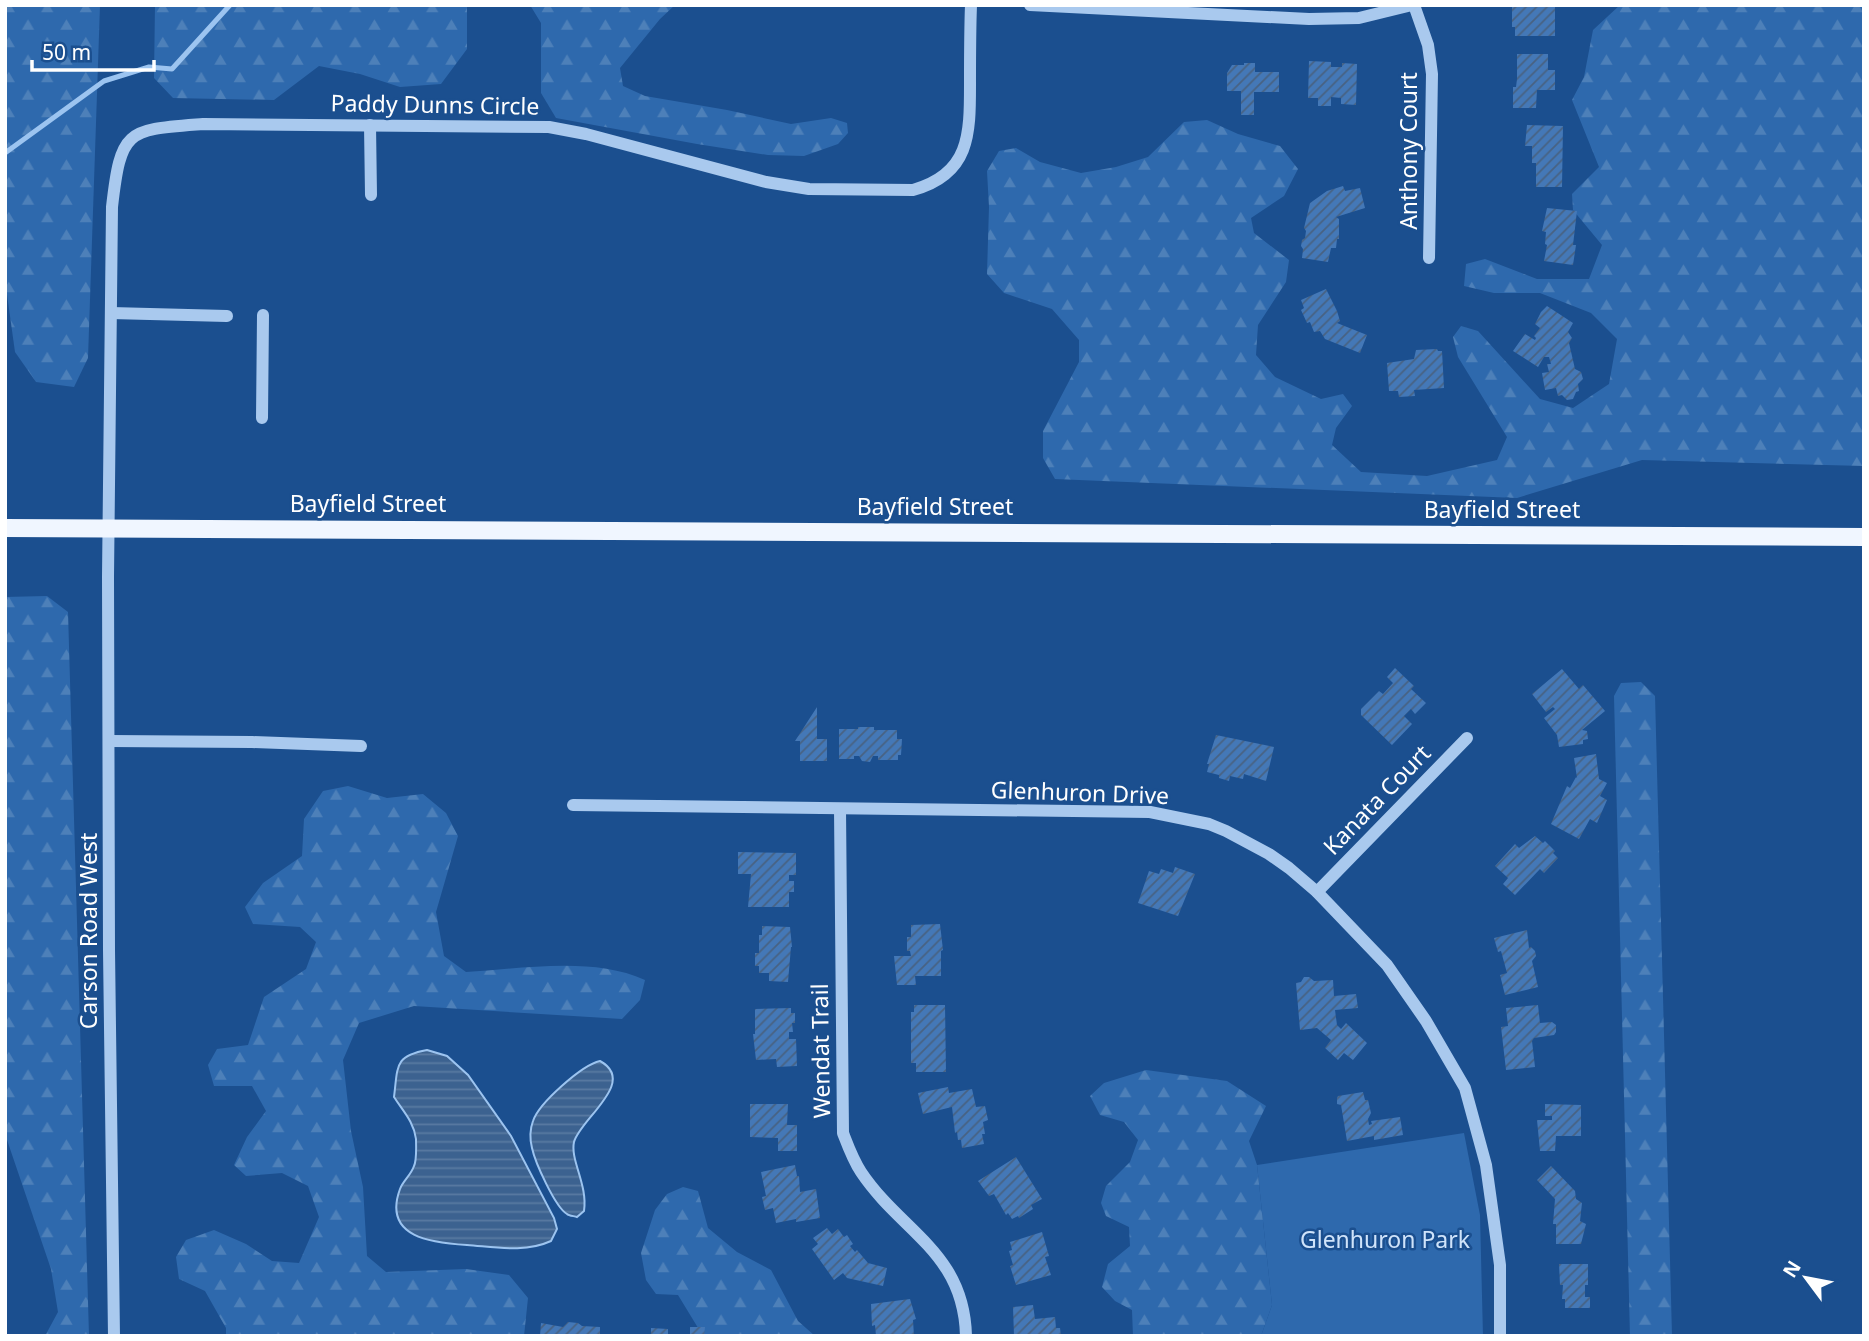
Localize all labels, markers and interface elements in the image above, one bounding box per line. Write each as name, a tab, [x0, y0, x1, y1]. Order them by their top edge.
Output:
scale bar	[32, 28, 154, 72]
text: 50 m	[42, 38, 91, 66]
street label: Anthony Court	[1392, 72, 1424, 230]
street label: Paddy Dunns Circle	[330, 86, 540, 122]
street label: Bayfield Street	[290, 487, 446, 519]
street label: Bayfield Street	[857, 490, 1013, 522]
street label: Bayfield Street	[1424, 493, 1580, 525]
street label: Kanata Court	[1315, 737, 1437, 861]
street label: Glenhuron Drive	[990, 773, 1170, 811]
street label: Carson Road West	[72, 833, 104, 1029]
street label: Wendat Trail	[803, 983, 837, 1119]
park label: Glenhuron Park	[1300, 1223, 1471, 1255]
north arrow	[1771, 1243, 1841, 1313]
text: N	[1776, 1256, 1807, 1282]

